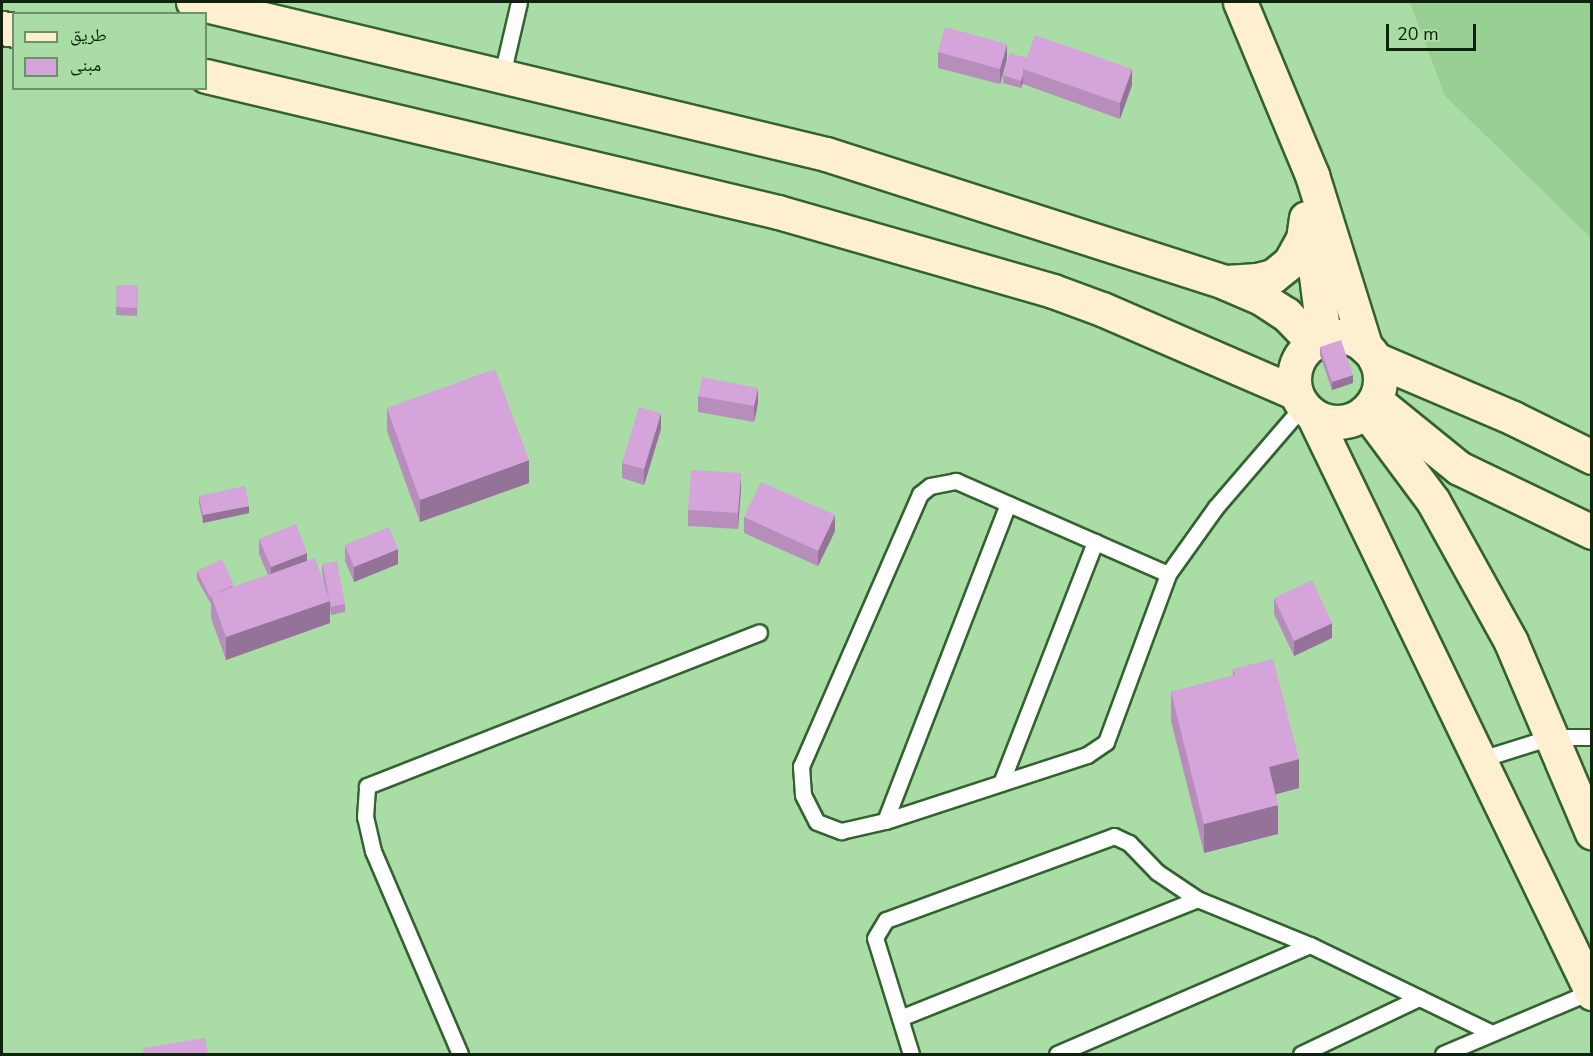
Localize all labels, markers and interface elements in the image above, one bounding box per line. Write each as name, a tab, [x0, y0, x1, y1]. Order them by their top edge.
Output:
legend	[12, 12, 207, 90]
scale bar	[1389, 12, 1479, 50]
text: 20 m	[1397, 22, 1439, 46]
text: طريق	[70, 23, 107, 47]
text: مبنى	[70, 53, 101, 77]

